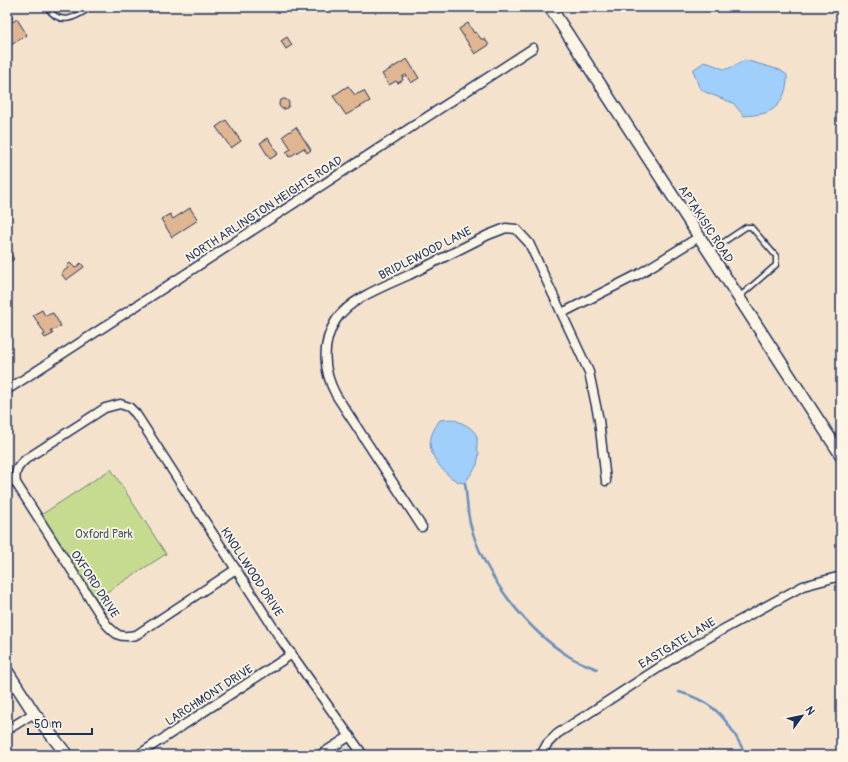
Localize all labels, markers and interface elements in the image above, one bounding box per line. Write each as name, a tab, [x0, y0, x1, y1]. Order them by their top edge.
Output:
street label: NORTH ARLINGTON HEIGHTS ROAD	[183, 153, 346, 266]
street label: APTAKISIC ROAD	[675, 183, 736, 266]
street label: BRIDLEWOOD LANE	[376, 224, 474, 283]
street label: KNOLLWOOD DRIVE	[217, 525, 286, 620]
park label: Oxford Park	[75, 527, 133, 542]
street label: OXFORD DRIVE	[67, 548, 122, 621]
street label: EASTGATE LANE	[636, 615, 718, 672]
street label: LARCHMONT DRIVE	[163, 662, 256, 729]
north arrow	[782, 696, 822, 736]
text: N	[802, 704, 818, 718]
scale bar	[28, 710, 92, 736]
text: 50 m	[34, 717, 62, 732]

